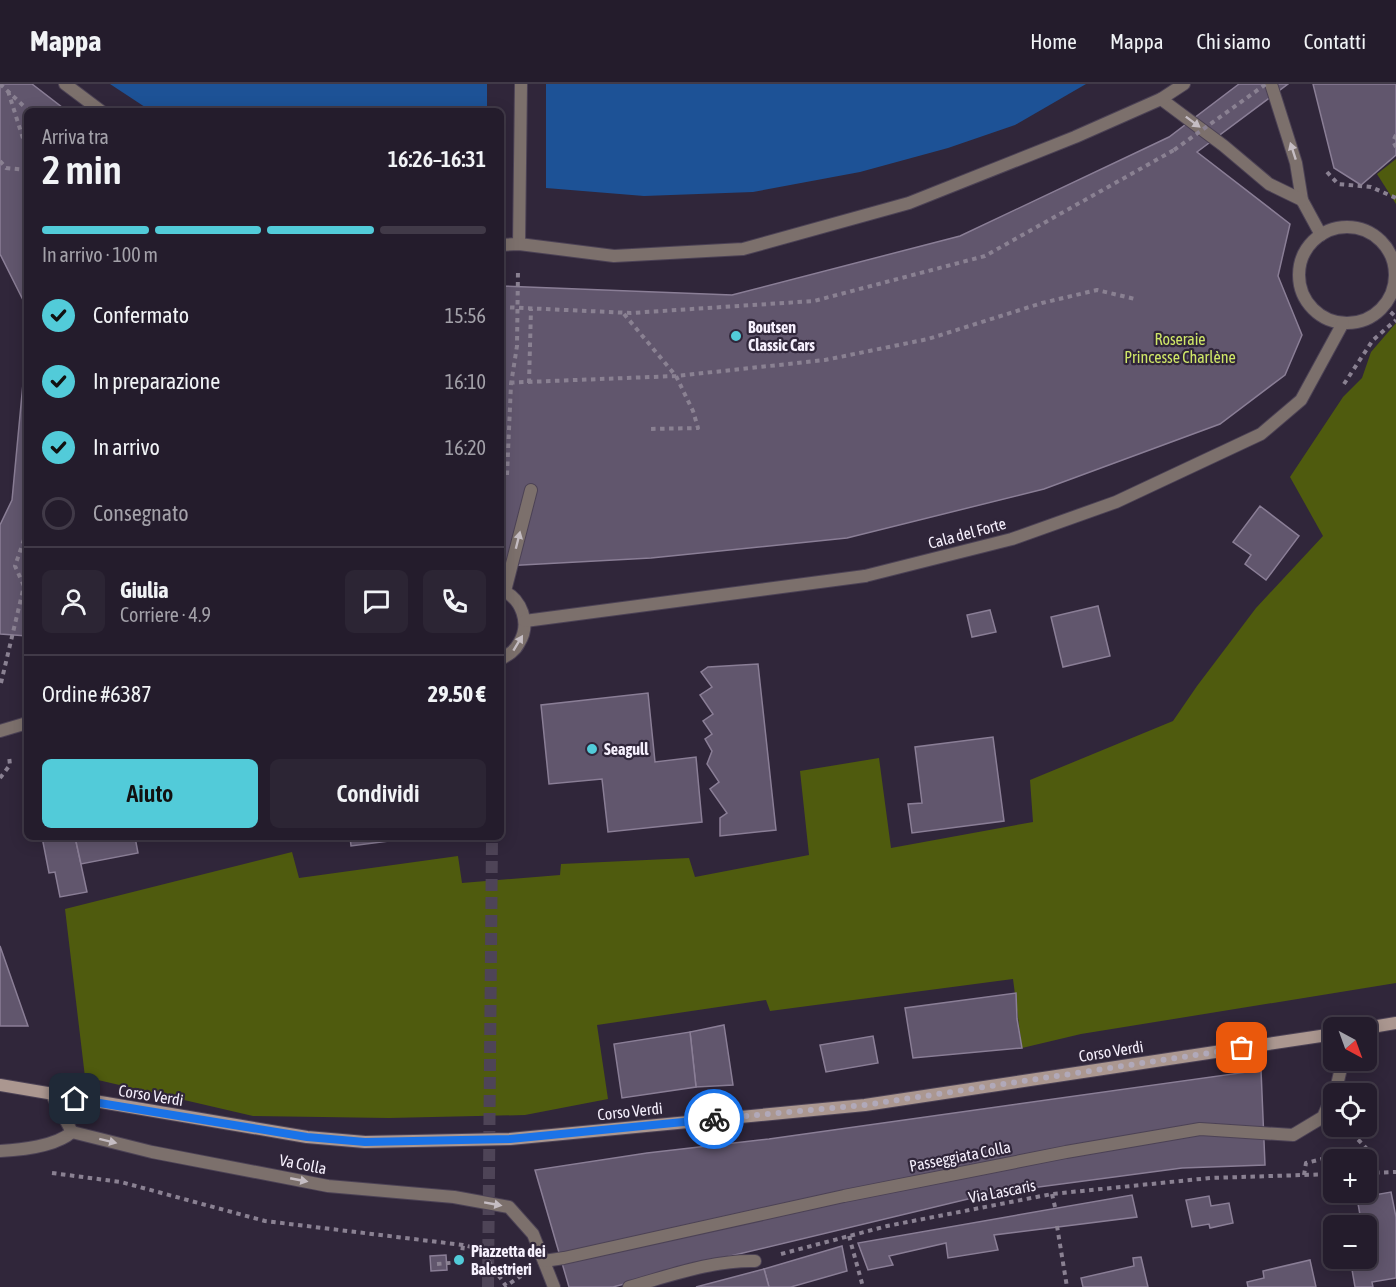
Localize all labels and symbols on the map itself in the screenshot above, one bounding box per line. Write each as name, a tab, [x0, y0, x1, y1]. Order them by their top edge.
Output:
one-way arrow	[1185, 116, 1200, 128]
one-way arrow	[1288, 142, 1297, 160]
place label: Boutsen Classic Cars	[748, 318, 815, 354]
marker: Boutsen Classic Cars	[729, 329, 743, 343]
park label: Roseraie Princesse Charlène	[1124, 330, 1236, 366]
street label: Cala del Forte	[926, 514, 1008, 552]
one-way arrow	[513, 531, 523, 550]
one-way arrow	[512, 635, 523, 651]
place label: Seagull	[604, 740, 649, 758]
marker: Seagull	[585, 742, 599, 756]
north arrow	[1323, 1017, 1377, 1071]
pin	[1216, 1022, 1267, 1073]
street label: Corso Verdi	[1077, 1037, 1145, 1065]
pin	[49, 1073, 100, 1124]
street label: Corso Verdi	[117, 1081, 185, 1109]
courier	[684, 1089, 744, 1149]
street label: Corso Verdi	[597, 1099, 663, 1123]
one-way arrow	[99, 1137, 117, 1147]
street label: Passeggiata Colla	[908, 1137, 1012, 1176]
street label: Va Colla	[278, 1151, 328, 1177]
one-way arrow	[290, 1176, 309, 1185]
street label: Via Lascaris	[967, 1176, 1037, 1206]
one-way arrow	[483, 1199, 502, 1208]
place label: Piazzetta dei Balestrieri	[471, 1242, 546, 1278]
marker: Piazzetta dei Balestrieri	[452, 1253, 466, 1267]

